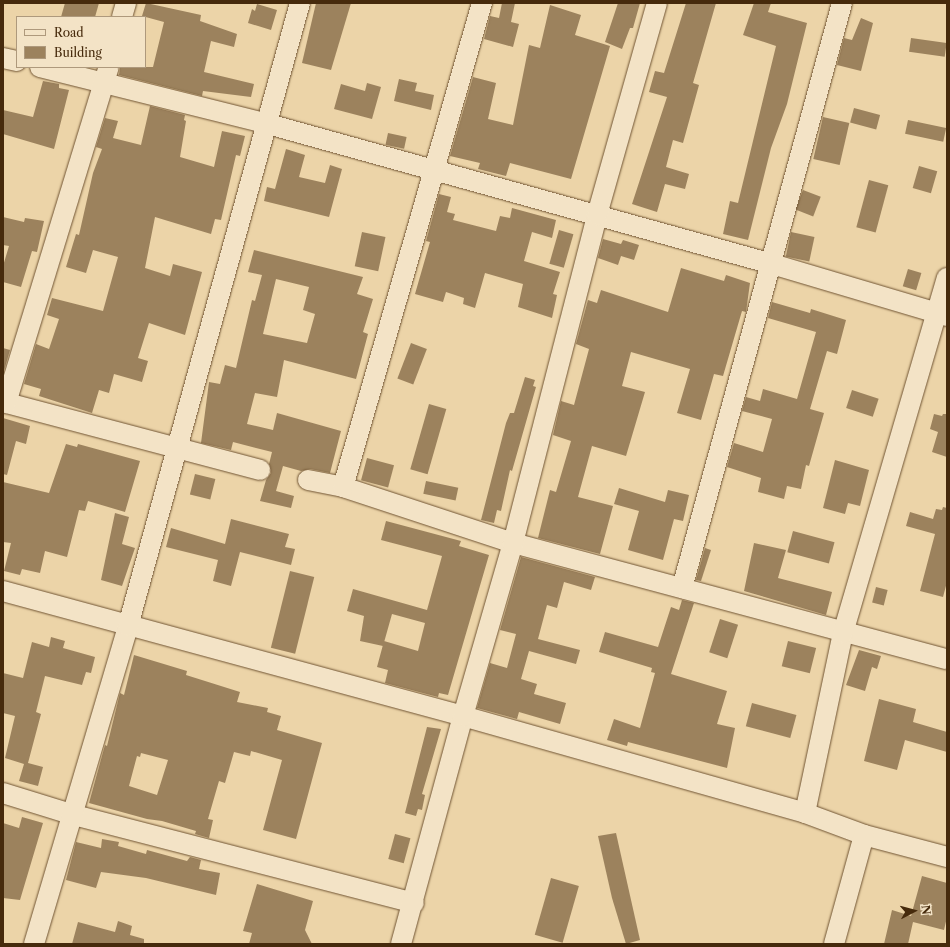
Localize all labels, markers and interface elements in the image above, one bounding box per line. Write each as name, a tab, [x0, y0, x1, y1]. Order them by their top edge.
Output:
legend	[16, 16, 146, 68]
text: Road	[54, 25, 84, 40]
text: Building	[54, 45, 102, 60]
north arrow	[894, 891, 934, 931]
text: N	[918, 904, 933, 915]

